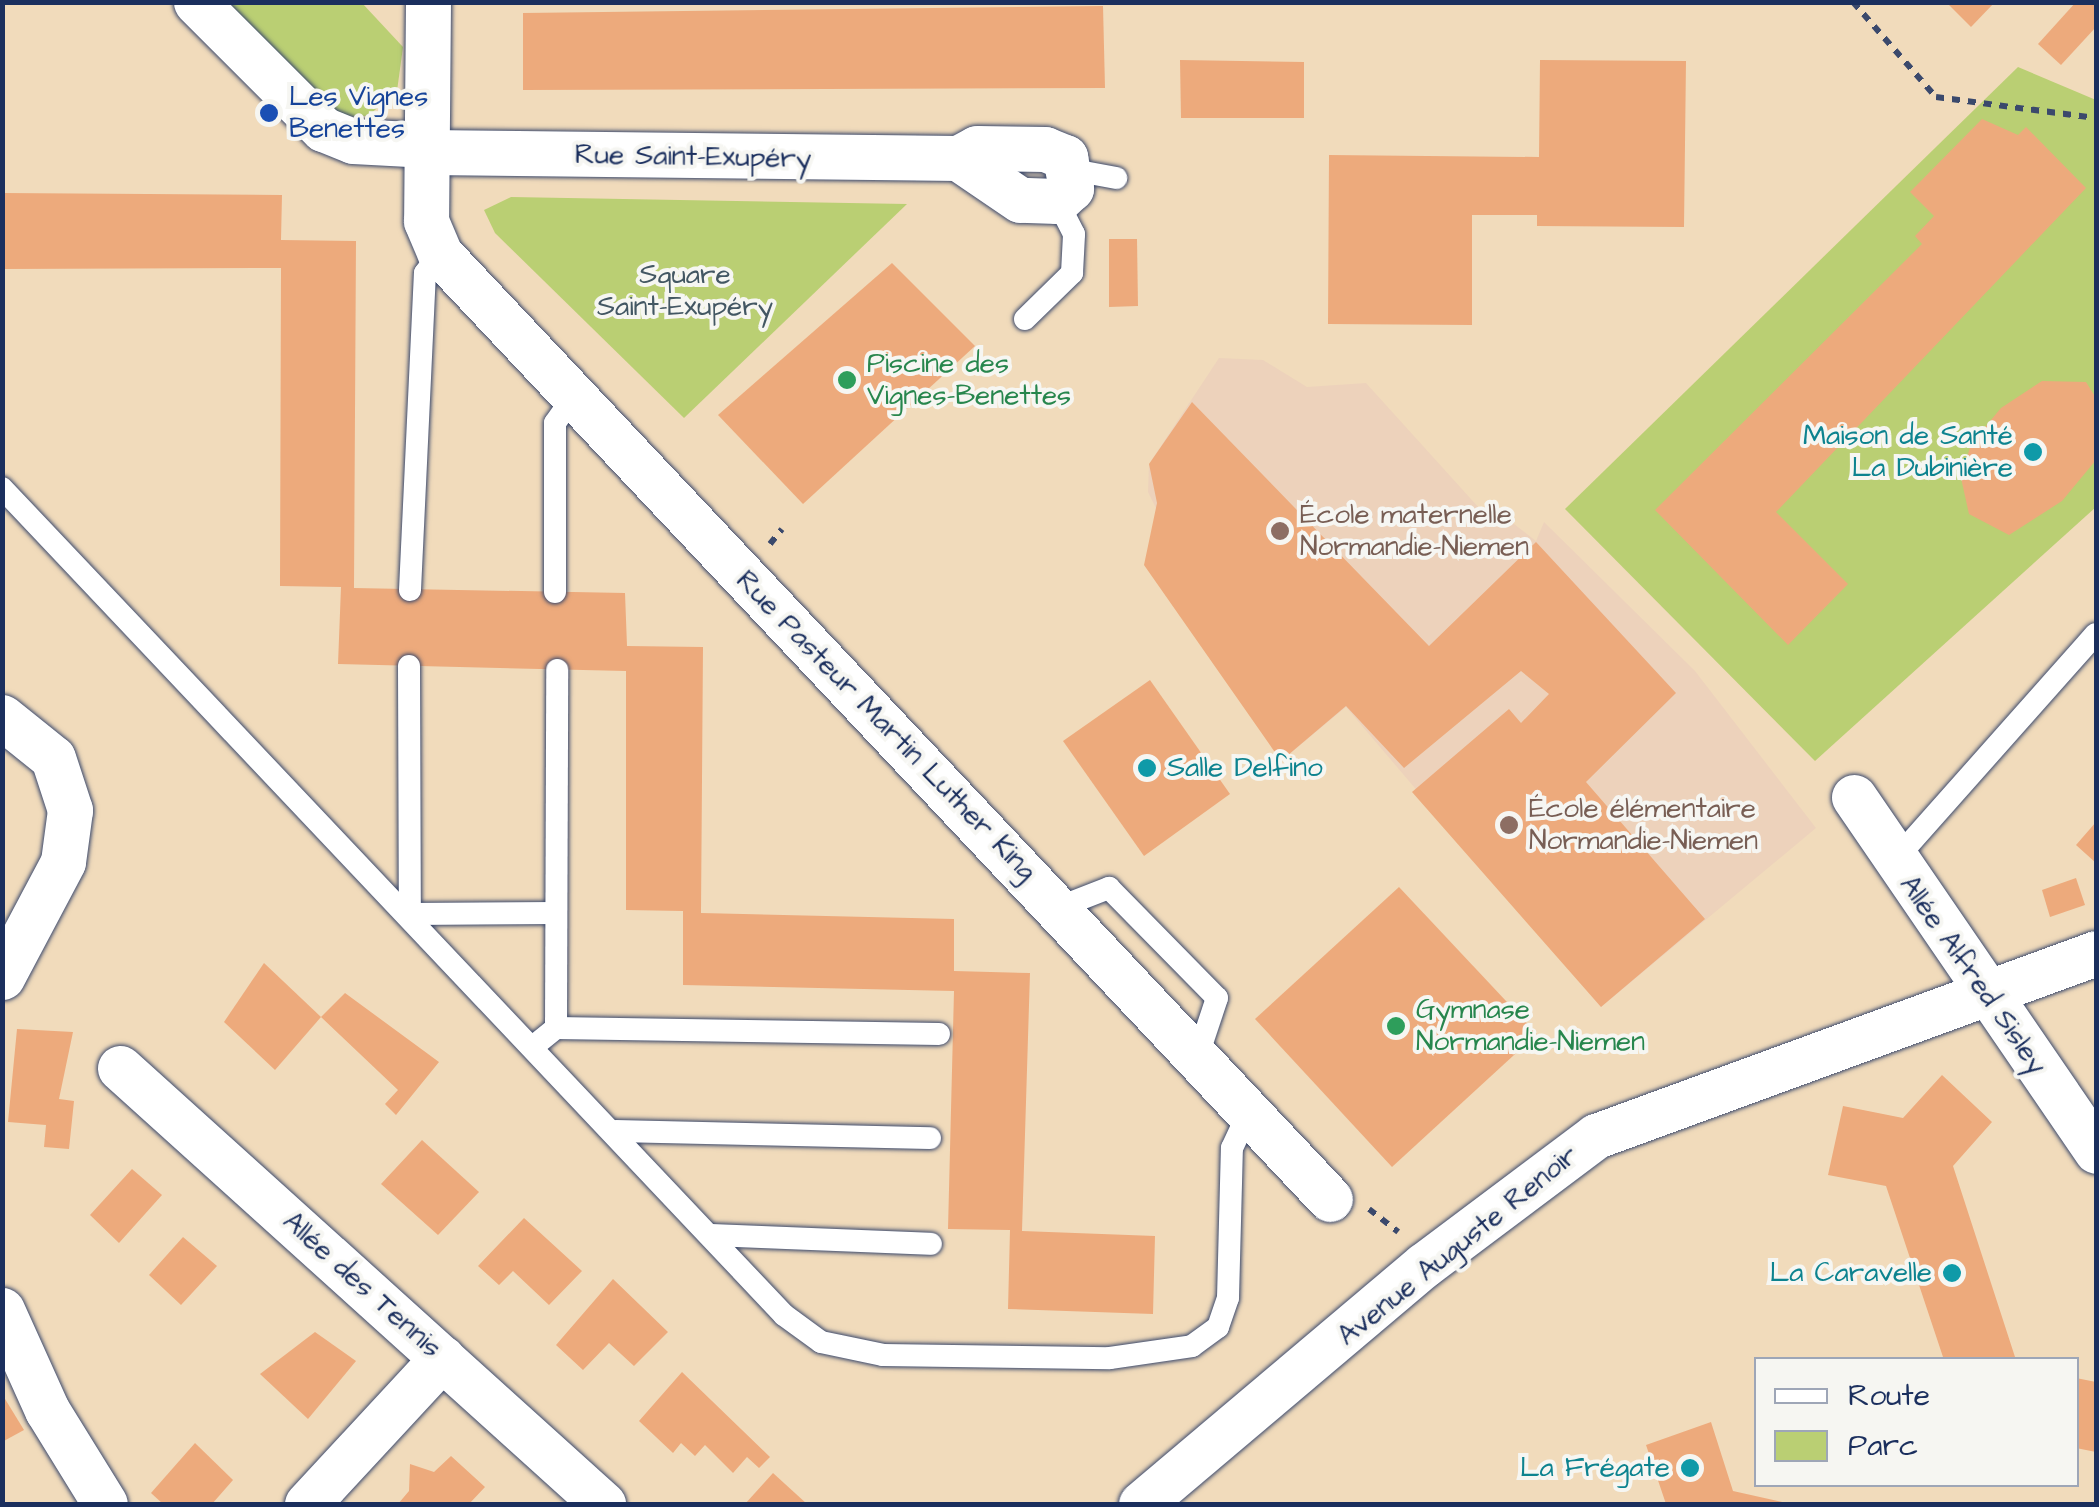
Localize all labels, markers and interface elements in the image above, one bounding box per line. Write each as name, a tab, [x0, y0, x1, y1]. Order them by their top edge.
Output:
place label: Les Vignes Benettes	[289, 80, 428, 146]
marker: Les Vignes Benettes	[258, 102, 280, 124]
street label: Rue Saint-Exupéry	[574, 138, 812, 176]
park label: Square Saint-Exupéry	[597, 258, 773, 324]
place label: Piscine des Vignes-Benettes	[867, 347, 1071, 413]
marker: Piscine des Vignes-Benettes	[836, 369, 858, 391]
place label: Maison de Santé La Dubinière	[1803, 419, 2013, 485]
marker: Maison de Santé La Dubinière	[2022, 441, 2044, 463]
place label: École maternelle Normandie-Niemen	[1300, 498, 1529, 564]
marker: École maternelle Normandie-Niemen	[1269, 520, 1291, 542]
street label: Rue Pasteur Martin Luther King	[729, 564, 1043, 888]
place label: Salle Delfino	[1167, 751, 1323, 785]
marker: Salle Delfino	[1136, 757, 1158, 779]
place label: École élémentaire Normandie-Niemen	[1529, 792, 1758, 858]
marker: École élémentaire Normandie-Niemen	[1498, 814, 1520, 836]
street label: Allée Alfred Sisley	[1892, 869, 2054, 1081]
place label: Gymnase Normandie-Niemen	[1416, 993, 1645, 1059]
marker: Gymnase Normandie-Niemen	[1385, 1015, 1407, 1037]
street label: Avenue Auguste Renoir	[1331, 1139, 1585, 1353]
street label: Allée des Tennis	[276, 1205, 448, 1365]
place label: La Caravelle	[1770, 1256, 1932, 1290]
marker: La Caravelle	[1941, 1262, 1963, 1284]
legend	[1754, 1357, 2079, 1487]
text: Route	[1848, 1375, 1930, 1417]
text: Parc	[1848, 1425, 1918, 1467]
place label: La Frégate	[1520, 1451, 1670, 1485]
marker: La Frégate	[1679, 1457, 1701, 1479]

